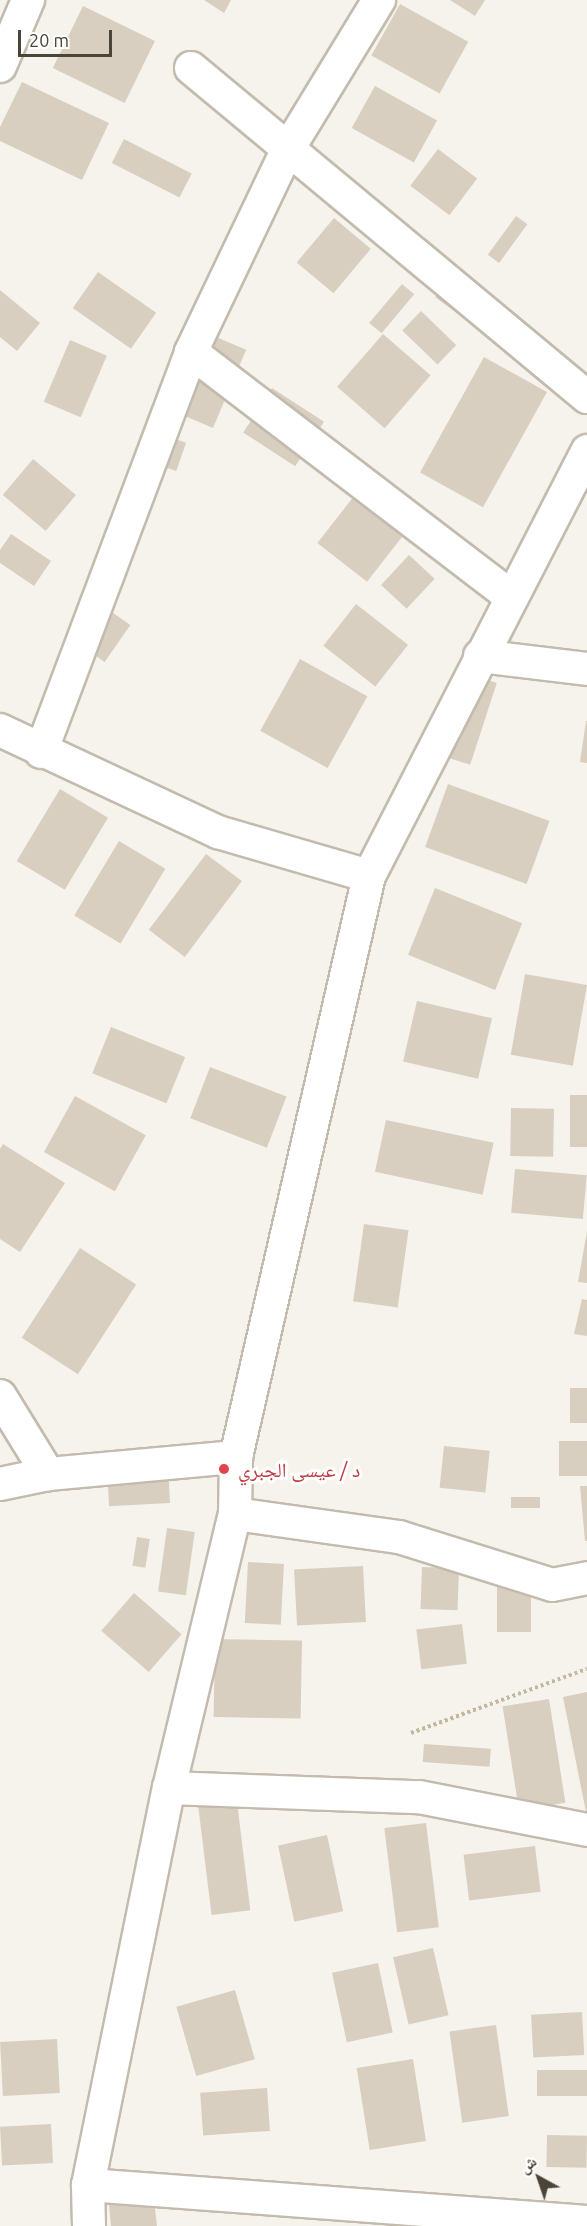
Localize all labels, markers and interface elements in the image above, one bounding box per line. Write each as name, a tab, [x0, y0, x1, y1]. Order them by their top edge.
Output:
scale bar	[21, 18, 116, 56]
text: 20 m	[29, 30, 69, 50]
place label: د / عيسى الجبري	[238, 1457, 360, 1481]
marker: د / عيسى الجبري	[215, 1460, 233, 1478]
north arrow	[509, 2148, 569, 2208]
text: ش	[515, 2152, 540, 2177]

